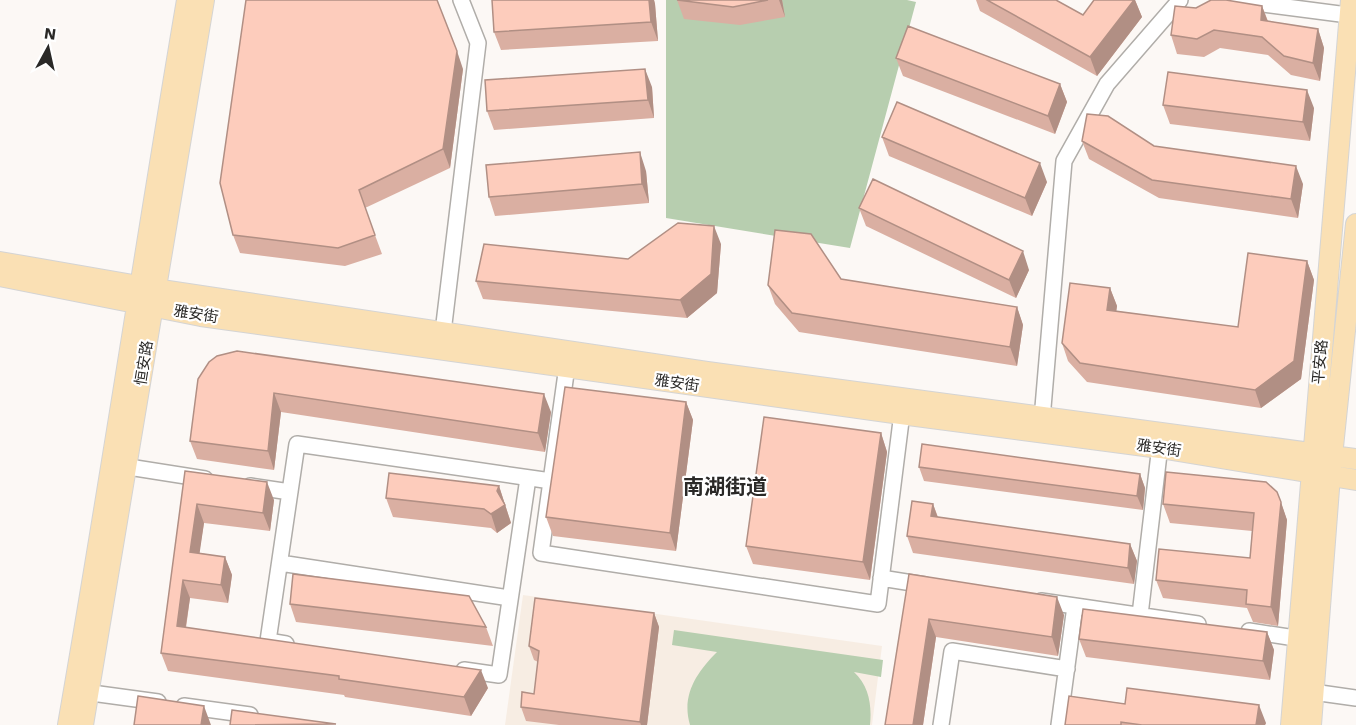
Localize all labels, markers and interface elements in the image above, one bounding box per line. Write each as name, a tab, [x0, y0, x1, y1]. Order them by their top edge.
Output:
north arrow	[18, 18, 78, 78]
text: N	[43, 23, 57, 44]
street label: 雅安街	[172, 302, 220, 326]
street label: 恒安路	[132, 339, 156, 387]
street label: 平安路	[1309, 339, 1331, 385]
street label: 雅安街	[653, 371, 701, 395]
street label: 雅安街	[1135, 436, 1183, 460]
district label: 南湖街道	[683, 474, 767, 499]

